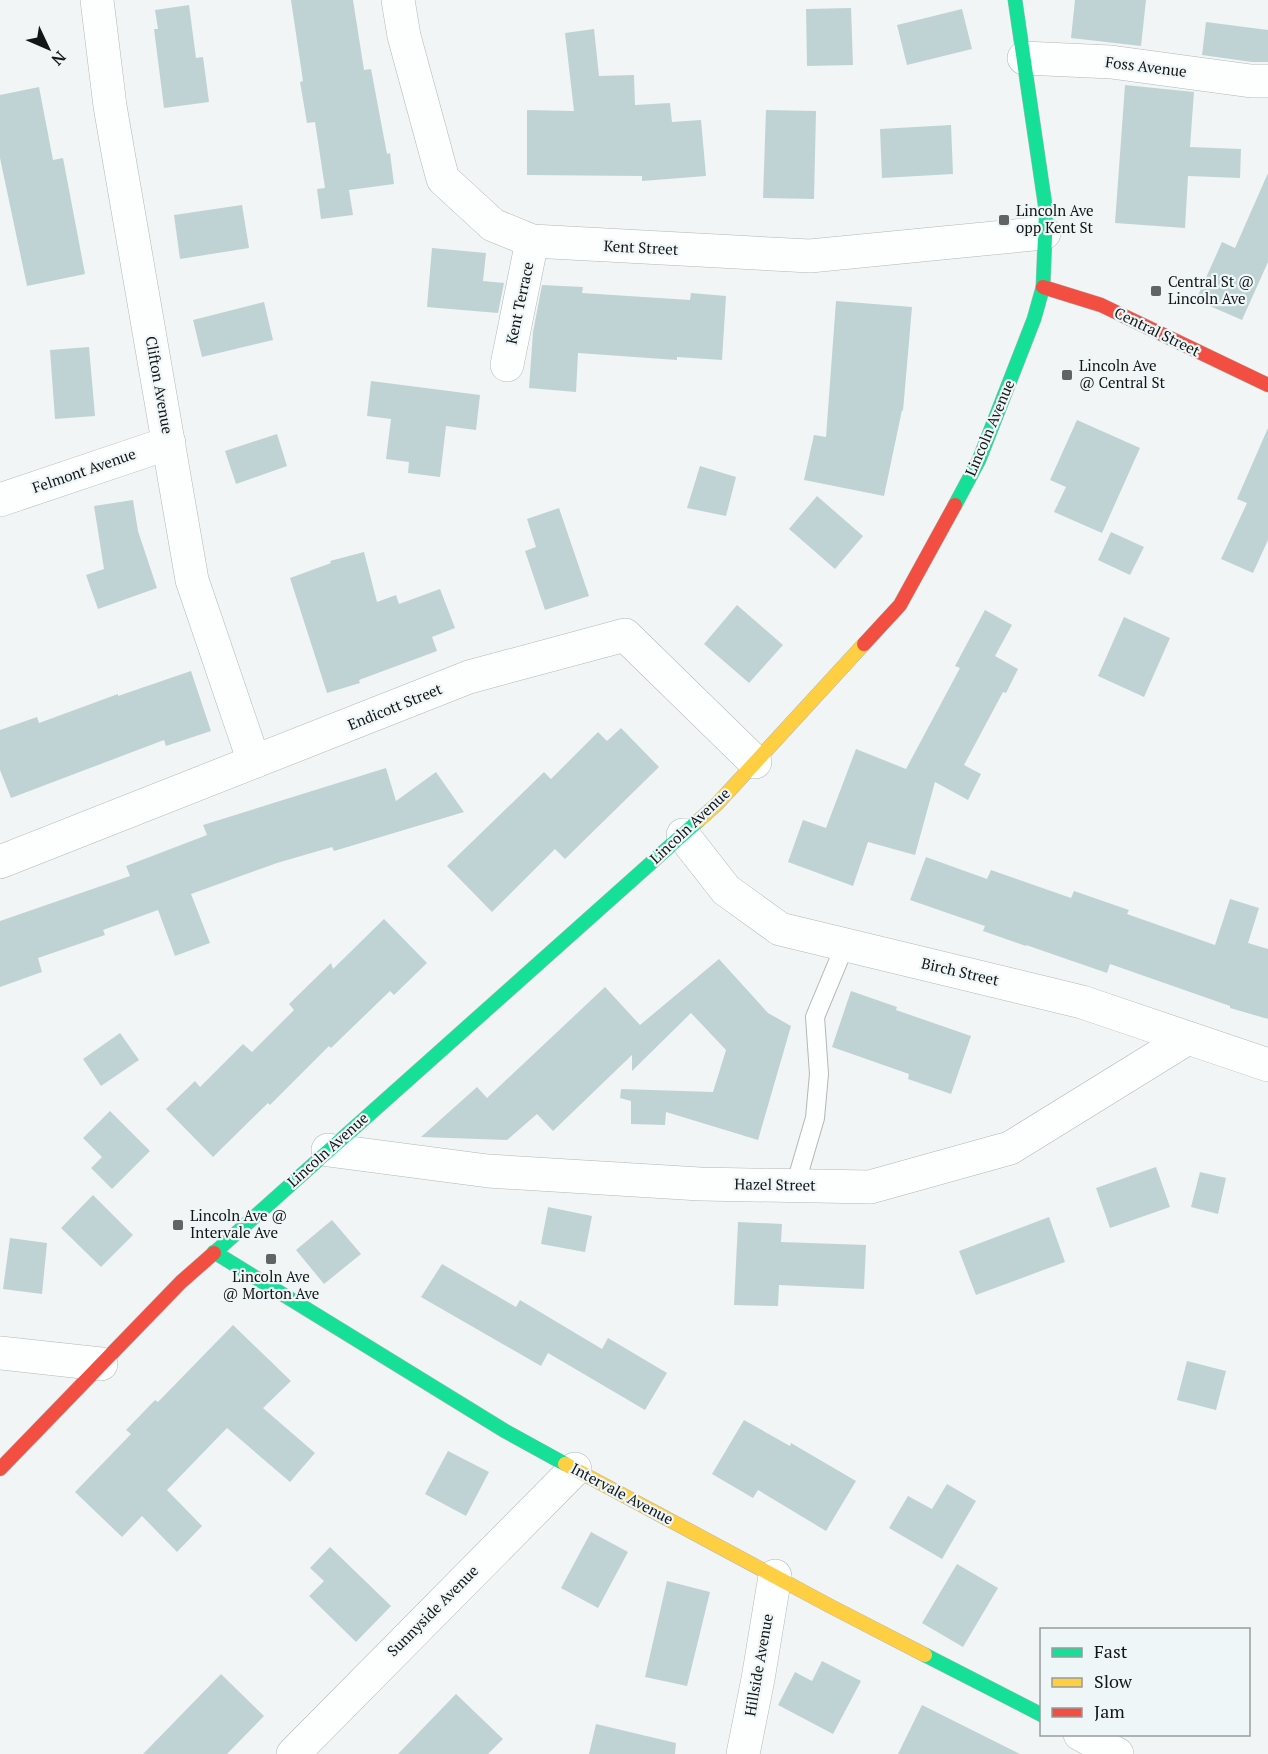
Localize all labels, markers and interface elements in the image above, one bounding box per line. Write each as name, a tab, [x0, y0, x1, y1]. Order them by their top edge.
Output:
north arrow	[18, 18, 78, 78]
text: N	[47, 46, 71, 70]
street label: Foss Avenue	[1104, 51, 1188, 81]
place label: Lincoln Ave opp Kent St	[1016, 200, 1094, 237]
marker: Lincoln Ave opp Kent St	[997, 213, 1011, 227]
street label: Kent Street	[603, 235, 679, 259]
street label: Kent Terrace	[501, 260, 538, 346]
place label: Central St @ Lincoln Ave	[1168, 271, 1254, 308]
marker: Central St @ Lincoln Ave	[1149, 284, 1163, 298]
street label: Central Street	[1111, 302, 1204, 361]
street label: Clifton Avenue	[142, 334, 178, 435]
place label: Lincoln Ave @ Central St	[1079, 355, 1165, 392]
marker: Lincoln Ave @ Central St	[1060, 368, 1074, 382]
street label: Lincoln Avenue	[960, 376, 1018, 479]
street label: Felmont Avenue	[29, 443, 138, 497]
street label: Endicott Street	[344, 678, 445, 734]
street label: Lincoln Avenue	[645, 783, 734, 868]
street label: Birch Street	[920, 952, 1001, 990]
street label: Lincoln Avenue	[283, 1108, 372, 1191]
street label: Hazel Street	[734, 1173, 816, 1195]
place label: Lincoln Ave @ Intervale Ave	[190, 1205, 287, 1242]
marker: Lincoln Ave @ Intervale Ave	[171, 1218, 185, 1232]
marker: Lincoln Ave @ Morton Ave	[264, 1252, 278, 1266]
place label: Lincoln Ave @ Morton Ave	[223, 1266, 319, 1303]
street label: Intervale Avenue	[568, 1458, 677, 1528]
street label: Sunnyside Avenue	[382, 1560, 482, 1660]
street label: Hillside Avenue	[739, 1612, 777, 1718]
legend	[1040, 1628, 1250, 1736]
text: Fast	[1094, 1639, 1128, 1663]
text: Slow	[1094, 1669, 1133, 1693]
text: Jam	[1094, 1699, 1125, 1723]

